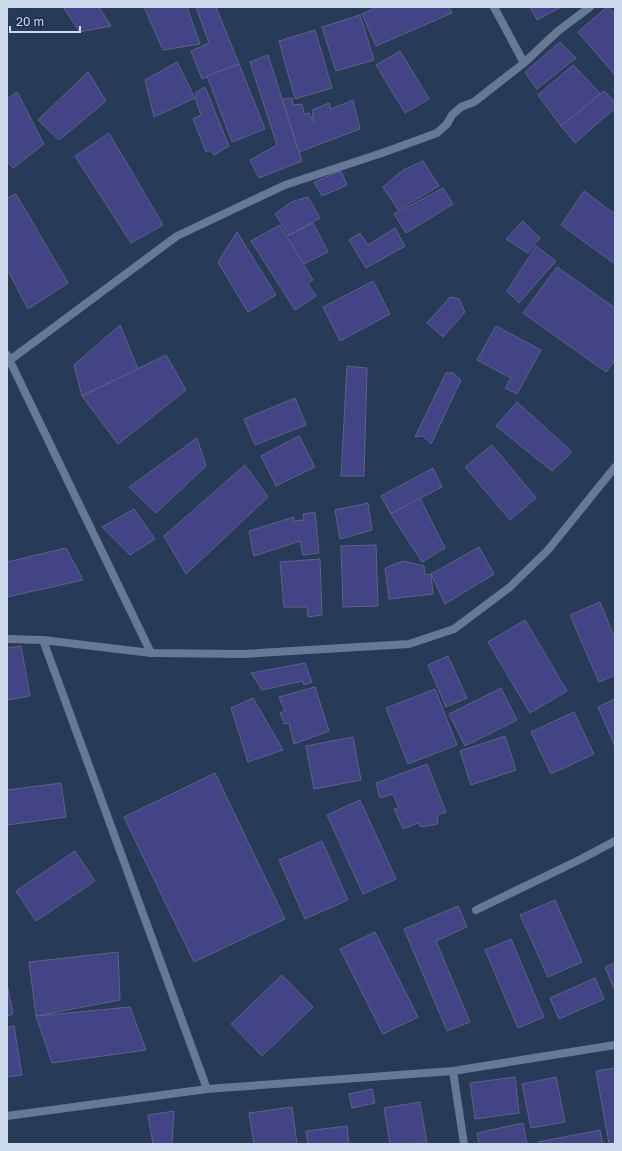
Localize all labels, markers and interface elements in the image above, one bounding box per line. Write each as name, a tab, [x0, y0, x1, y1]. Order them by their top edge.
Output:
scale bar	[10, 8, 80, 34]
text: 20 m	[16, 14, 44, 29]

